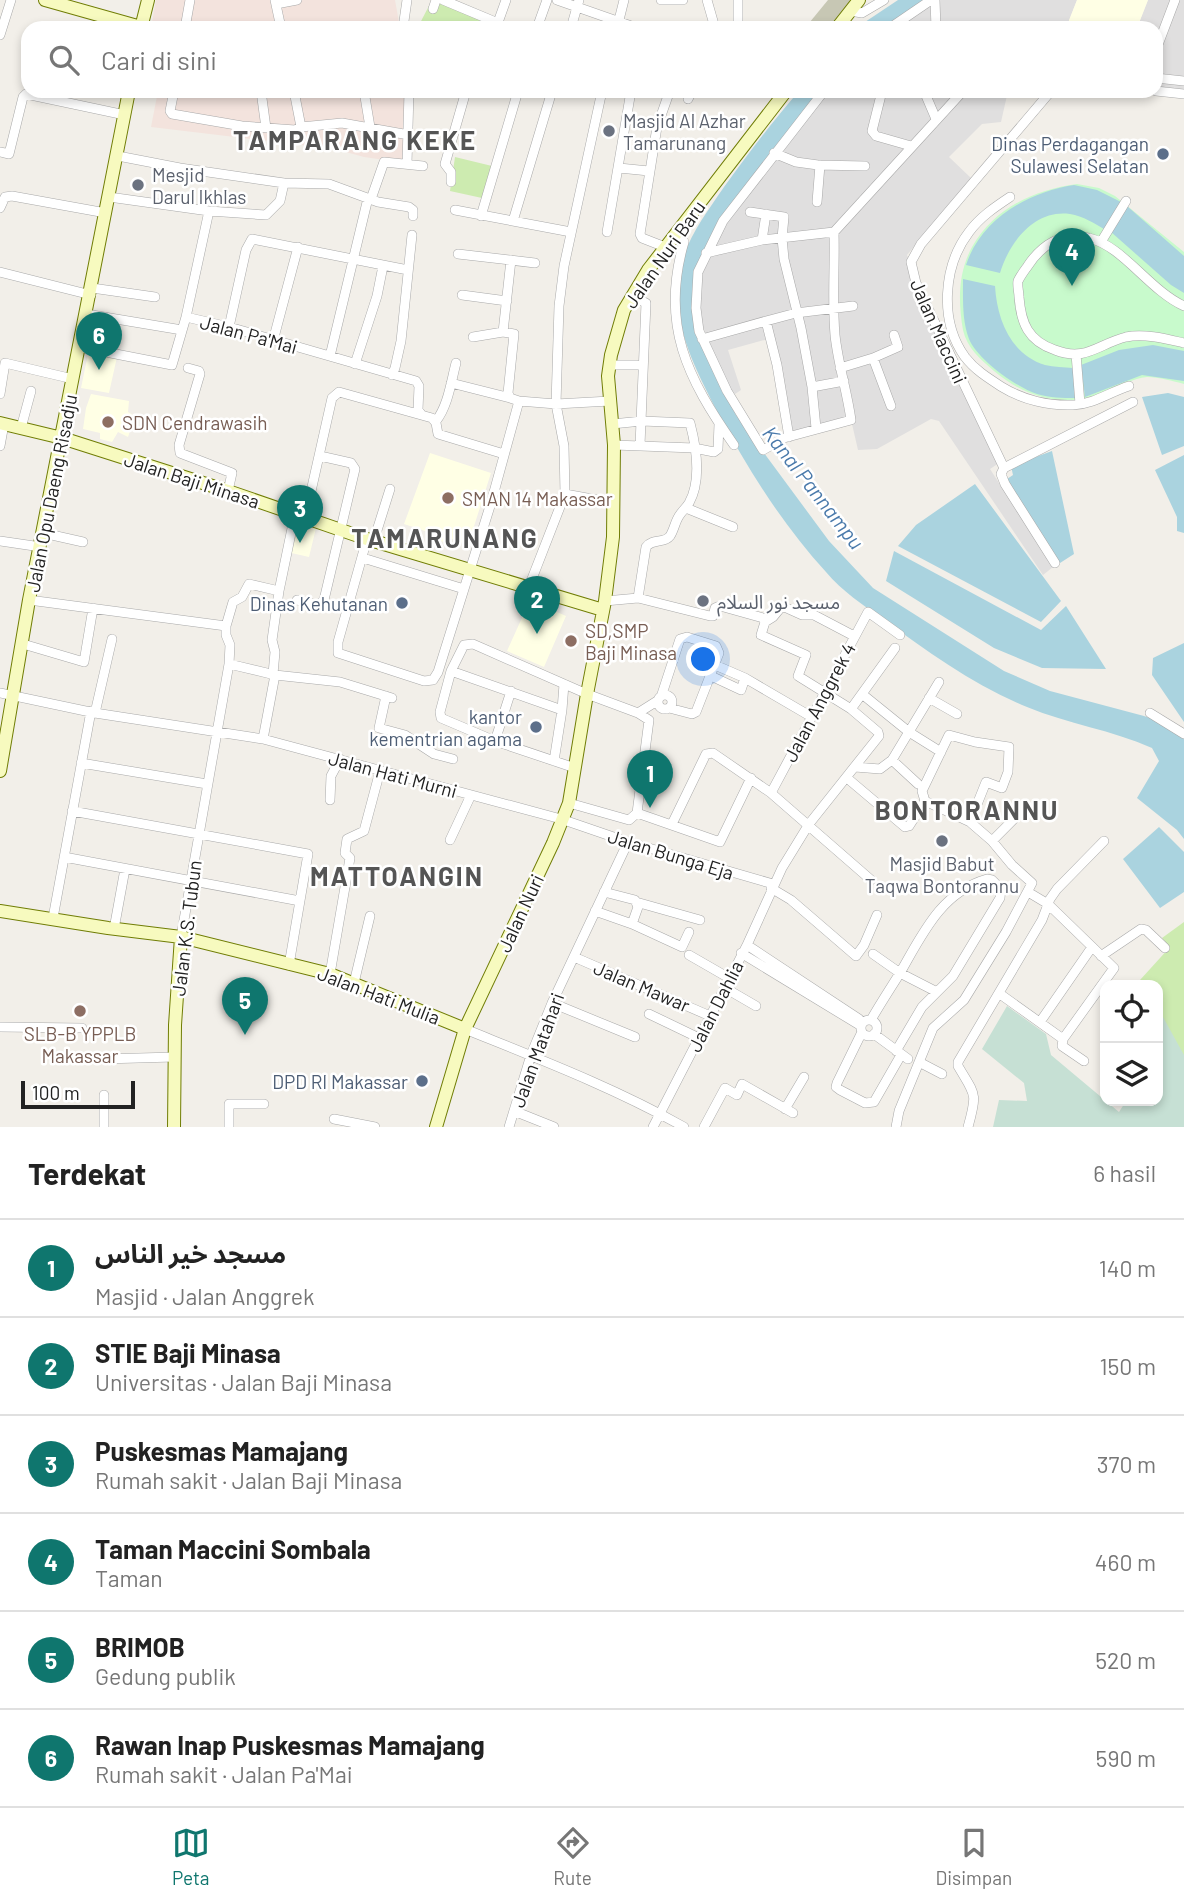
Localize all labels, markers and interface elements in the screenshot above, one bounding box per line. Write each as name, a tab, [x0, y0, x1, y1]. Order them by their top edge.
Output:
search box	[21, 21, 1163, 98]
icon: search	[45, 41, 83, 79]
text: Cari di sini	[101, 44, 217, 75]
place label: Masjid Al Azhar Tamarunang	[623, 109, 746, 154]
marker: Masjid Al Azhar Tamarunang	[601, 123, 617, 139]
district label: TAMPARANG KEKE	[233, 124, 477, 155]
place label: Dinas Perdagangan Sulawesi Selatan	[991, 132, 1149, 177]
marker: Dinas Perdagangan Sulawesi Selatan	[1155, 146, 1171, 162]
place label: Mesjid Darul Ikhlas	[152, 163, 247, 208]
marker: Mesjid Darul Ikhlas	[130, 177, 146, 193]
street label: Jalan Nuri Baru	[618, 196, 710, 312]
pin: 4	[1049, 228, 1095, 286]
street label: Jalan Maccini	[906, 275, 972, 387]
street label: Jalan Pa'Mai	[198, 310, 300, 358]
pin: 6	[76, 312, 122, 370]
street label: Jalan Opu Daeng Risadju	[21, 392, 81, 594]
place label: SDN Cendrawasih	[122, 411, 268, 434]
marker: SDN Cendrawasih	[100, 414, 116, 430]
water label: Kanal Pannampu	[758, 421, 870, 554]
street label: Jalan Baji Minasa	[121, 447, 263, 513]
pin: 3	[277, 485, 323, 543]
place label: SMAN 14 Makassar	[462, 487, 613, 510]
marker: SMAN 14 Makassar	[440, 490, 456, 506]
district label: TAMARUNANG	[351, 522, 539, 553]
pin: 2	[514, 576, 560, 634]
place label: مسجد نور السلام	[717, 590, 840, 617]
place label: Dinas Kehutanan	[250, 592, 388, 615]
marker: مسجد نور السلام	[695, 593, 711, 609]
marker: Dinas Kehutanan	[394, 595, 410, 611]
place label: SD,SMP Baji Minasa	[585, 619, 677, 664]
marker: SD,SMP Baji Minasa	[563, 633, 579, 649]
street label: Jalan Anggrek 4	[778, 638, 860, 766]
your location	[686, 642, 720, 676]
place label: kantor kementrian agama	[369, 705, 522, 750]
marker: kantor kementrian agama	[528, 719, 544, 735]
street label: Jalan Hati Murni	[326, 746, 460, 802]
pin: 1	[627, 750, 673, 808]
district label: BONTORANNU	[875, 794, 1059, 825]
street label: Jalan Bunga Eja	[605, 824, 737, 884]
marker: Masjid Babut Taqwa Bontorannu	[934, 833, 950, 849]
place label: Masjid Babut Taqwa Bontorannu	[865, 852, 1019, 897]
street label: Jalan K.S. Tubun	[166, 859, 206, 997]
district label: MATTOANGIN	[310, 860, 484, 891]
street label: Jalan Nuri	[492, 870, 548, 956]
street label: Jalan Mawar	[591, 955, 694, 1017]
street label: Jalan Dahlia	[682, 957, 748, 1055]
street label: Jalan Hati Mulia	[315, 961, 443, 1029]
pin: 5	[222, 977, 268, 1035]
map controls	[1100, 980, 1163, 1106]
button: locate	[1100, 980, 1163, 1043]
street label: Jalan Matahari	[506, 990, 568, 1110]
marker: SLB-B YPPLB Makassar	[72, 1003, 88, 1019]
place label: SLB-B YPPLB Makassar	[24, 1022, 136, 1067]
button: layers	[1100, 1043, 1163, 1106]
place label: DPD RI Makassar	[272, 1070, 408, 1093]
marker: DPD RI Makassar	[414, 1073, 430, 1089]
scale bar	[21, 1078, 135, 1110]
text: 100 m	[32, 1081, 80, 1104]
text: Terdekat	[28, 1155, 146, 1191]
text: 6 hasil	[1093, 1159, 1156, 1187]
text: مسجد خير الناس	[95, 1237, 286, 1268]
text: 1	[47, 1254, 55, 1282]
text: 140 m	[1099, 1254, 1156, 1282]
text: Masjid · Jalan Anggrek	[95, 1282, 314, 1310]
text: STIE Baji Minasa	[95, 1337, 281, 1368]
text: 2	[45, 1352, 57, 1380]
text: 150 m	[1100, 1352, 1156, 1380]
text: Universitas · Jalan Baji Minasa	[95, 1368, 392, 1396]
text: Puskesmas Mamajang	[95, 1435, 348, 1466]
text: 3	[45, 1450, 57, 1478]
text: 370 m	[1097, 1450, 1156, 1478]
text: Rumah sakit · Jalan Baji Minasa	[95, 1466, 402, 1494]
text: Taman Maccini Sombala	[95, 1533, 371, 1564]
text: 4	[44, 1548, 58, 1576]
text: 460 m	[1095, 1548, 1156, 1576]
text: Taman	[95, 1564, 163, 1592]
text: BRIMOB	[95, 1631, 185, 1662]
text: 5	[45, 1646, 57, 1674]
text: 520 m	[1095, 1646, 1156, 1674]
text: Gedung publik	[95, 1662, 236, 1690]
text: Rawan Inap Puskesmas Mamajang	[95, 1729, 485, 1760]
text: 6	[45, 1744, 57, 1772]
text: 590 m	[1096, 1744, 1156, 1772]
text: Rumah sakit · Jalan Pa'Mai	[95, 1760, 353, 1788]
tab: Peta	[172, 1824, 210, 1889]
tab: Rute	[553, 1824, 592, 1889]
tab: Disimpan	[935, 1824, 1012, 1889]

